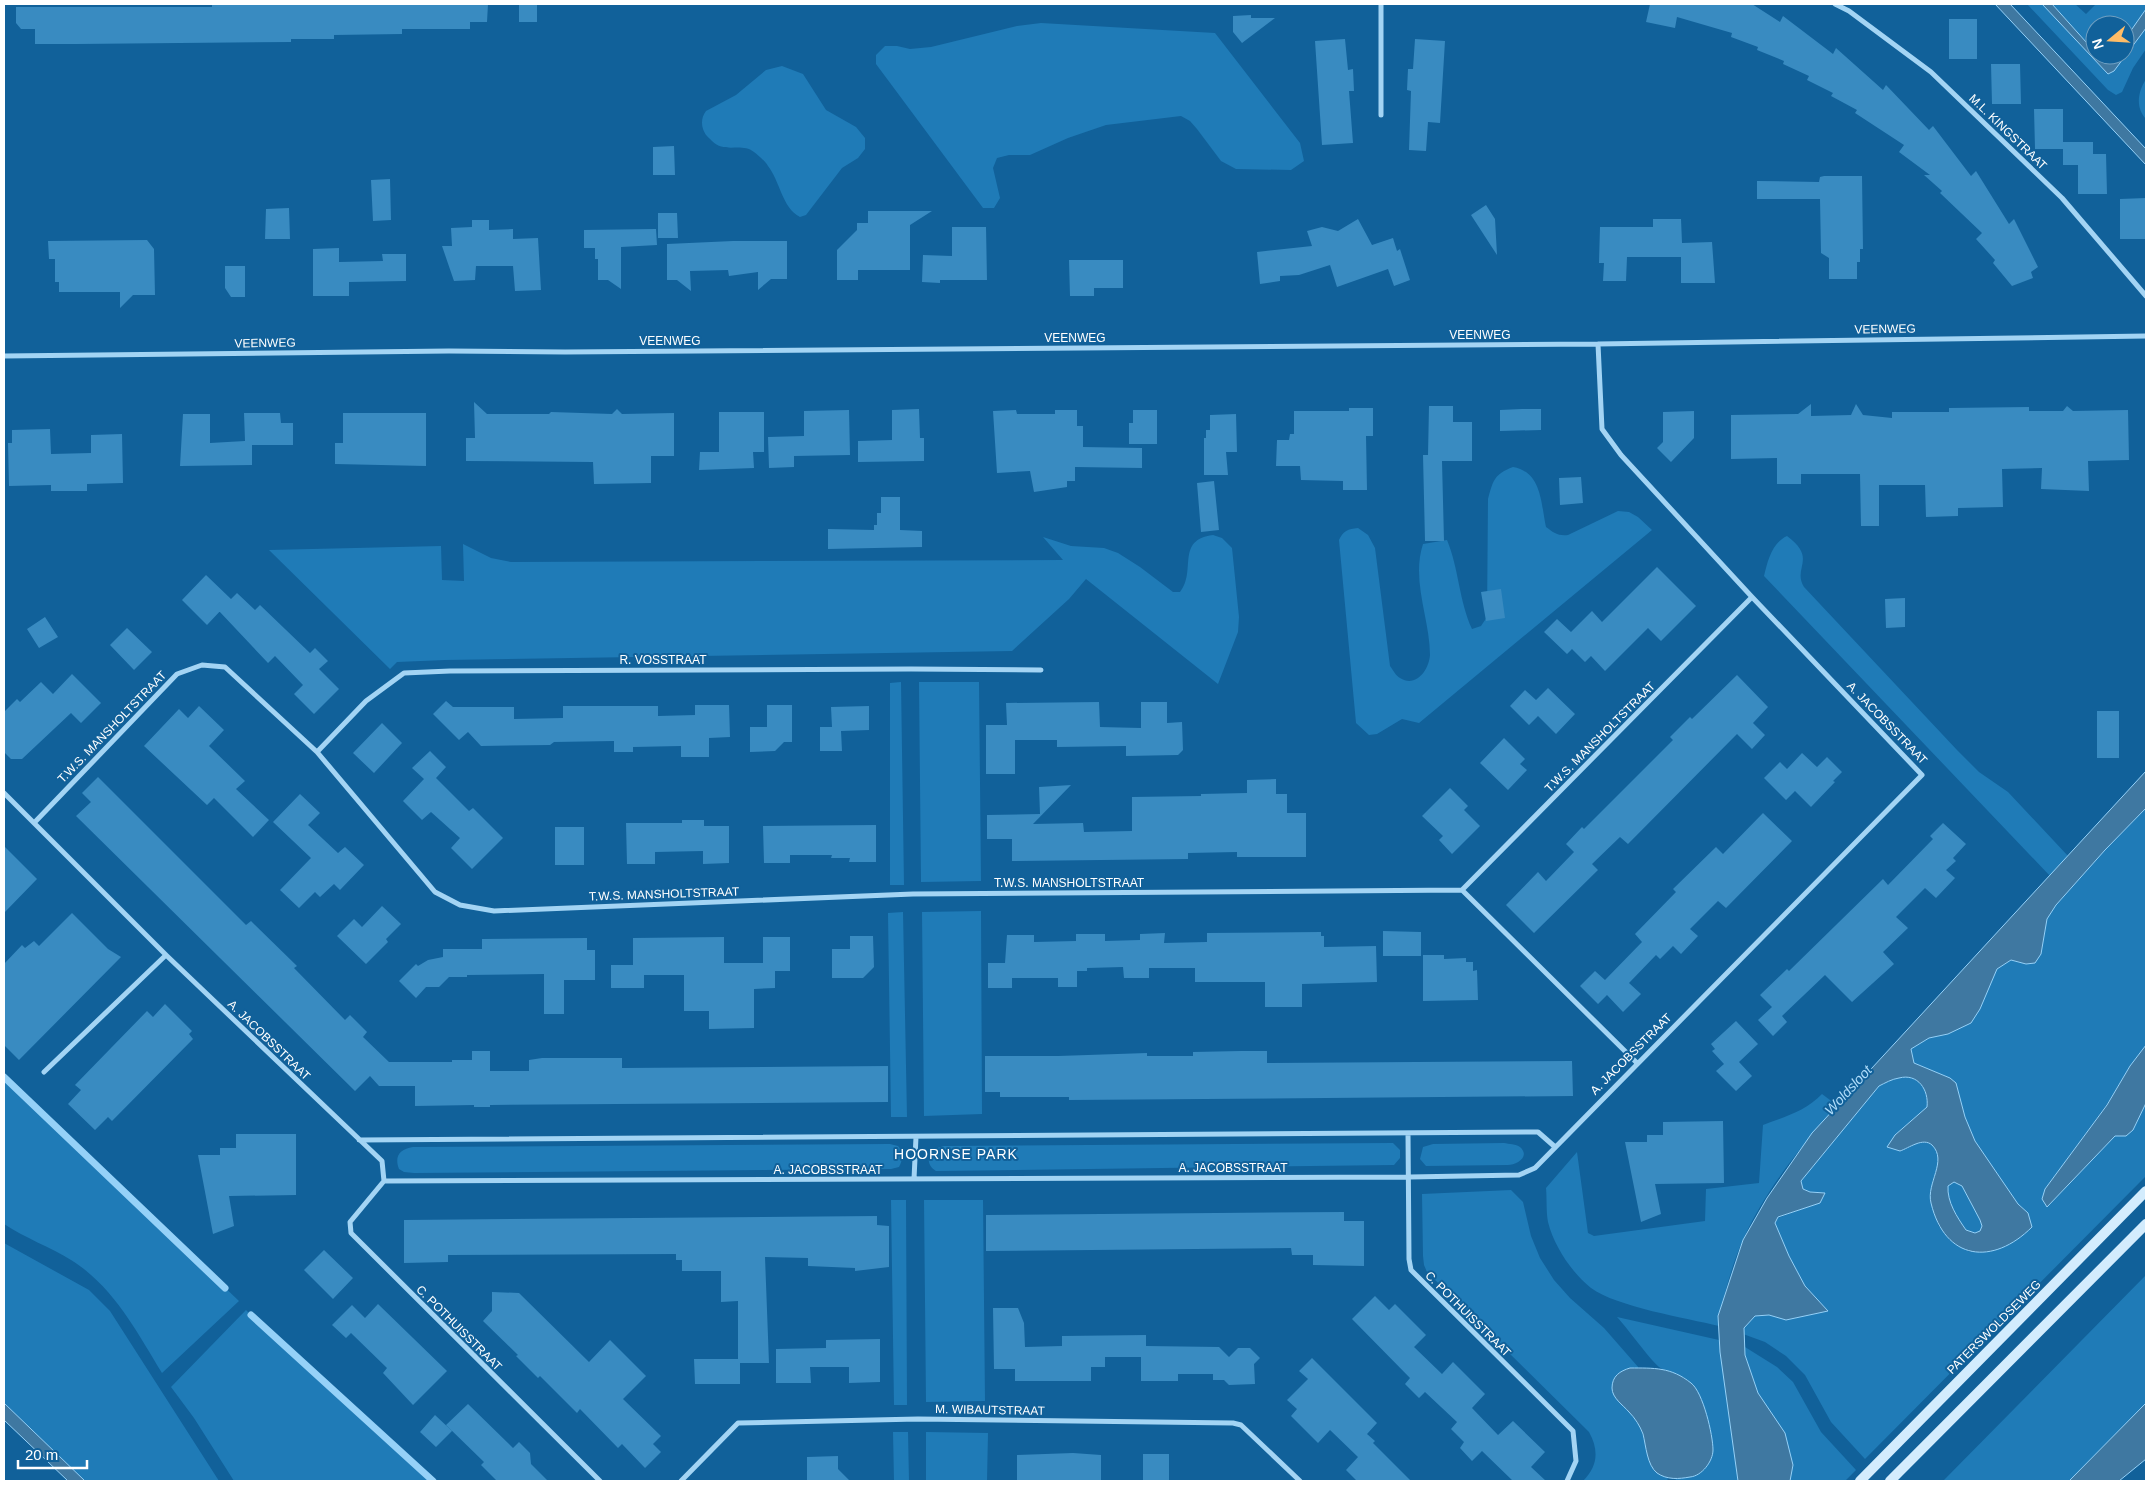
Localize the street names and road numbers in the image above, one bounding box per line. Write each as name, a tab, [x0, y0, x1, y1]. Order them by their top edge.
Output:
street label: M.L. KINGSTRAAT	[1966, 91, 2050, 173]
street label: VEENWEG	[1854, 321, 1916, 337]
street label: VEENWEG	[1449, 328, 1511, 342]
street label: VEENWEG	[1044, 331, 1106, 345]
street label: VEENWEG	[639, 334, 701, 348]
street label: VEENWEG	[234, 335, 296, 351]
street label: R. VOSSTRAAT	[619, 653, 707, 667]
street label: T.W.S. MANSHOLTSTRAAT	[55, 668, 170, 786]
street label: T.W.S. MANSHOLTSTRAAT	[1542, 678, 1659, 795]
street label: A. JACOBSSTRAAT	[1844, 679, 1930, 768]
street label: T.W.S. MANSHOLTSTRAAT	[994, 876, 1145, 890]
street label: T.W.S. MANSHOLTSTRAAT	[589, 884, 740, 904]
street label: A. JACOBSSTRAAT	[225, 997, 314, 1083]
street label: A. JACOBSSTRAAT	[1587, 1010, 1675, 1098]
street label: A. JACOBSSTRAAT	[1178, 1161, 1288, 1175]
street label: A. JACOBSSTRAAT	[773, 1163, 883, 1177]
street label: C. POTHUISSTRAAT	[1422, 1268, 1514, 1360]
street label: PATERSWOLDSEWEG	[1944, 1277, 2044, 1377]
street label: C. POTHUISSTRAAT	[413, 1282, 505, 1374]
street label: M. WIBAUTSTRAAT	[935, 1402, 1046, 1418]

